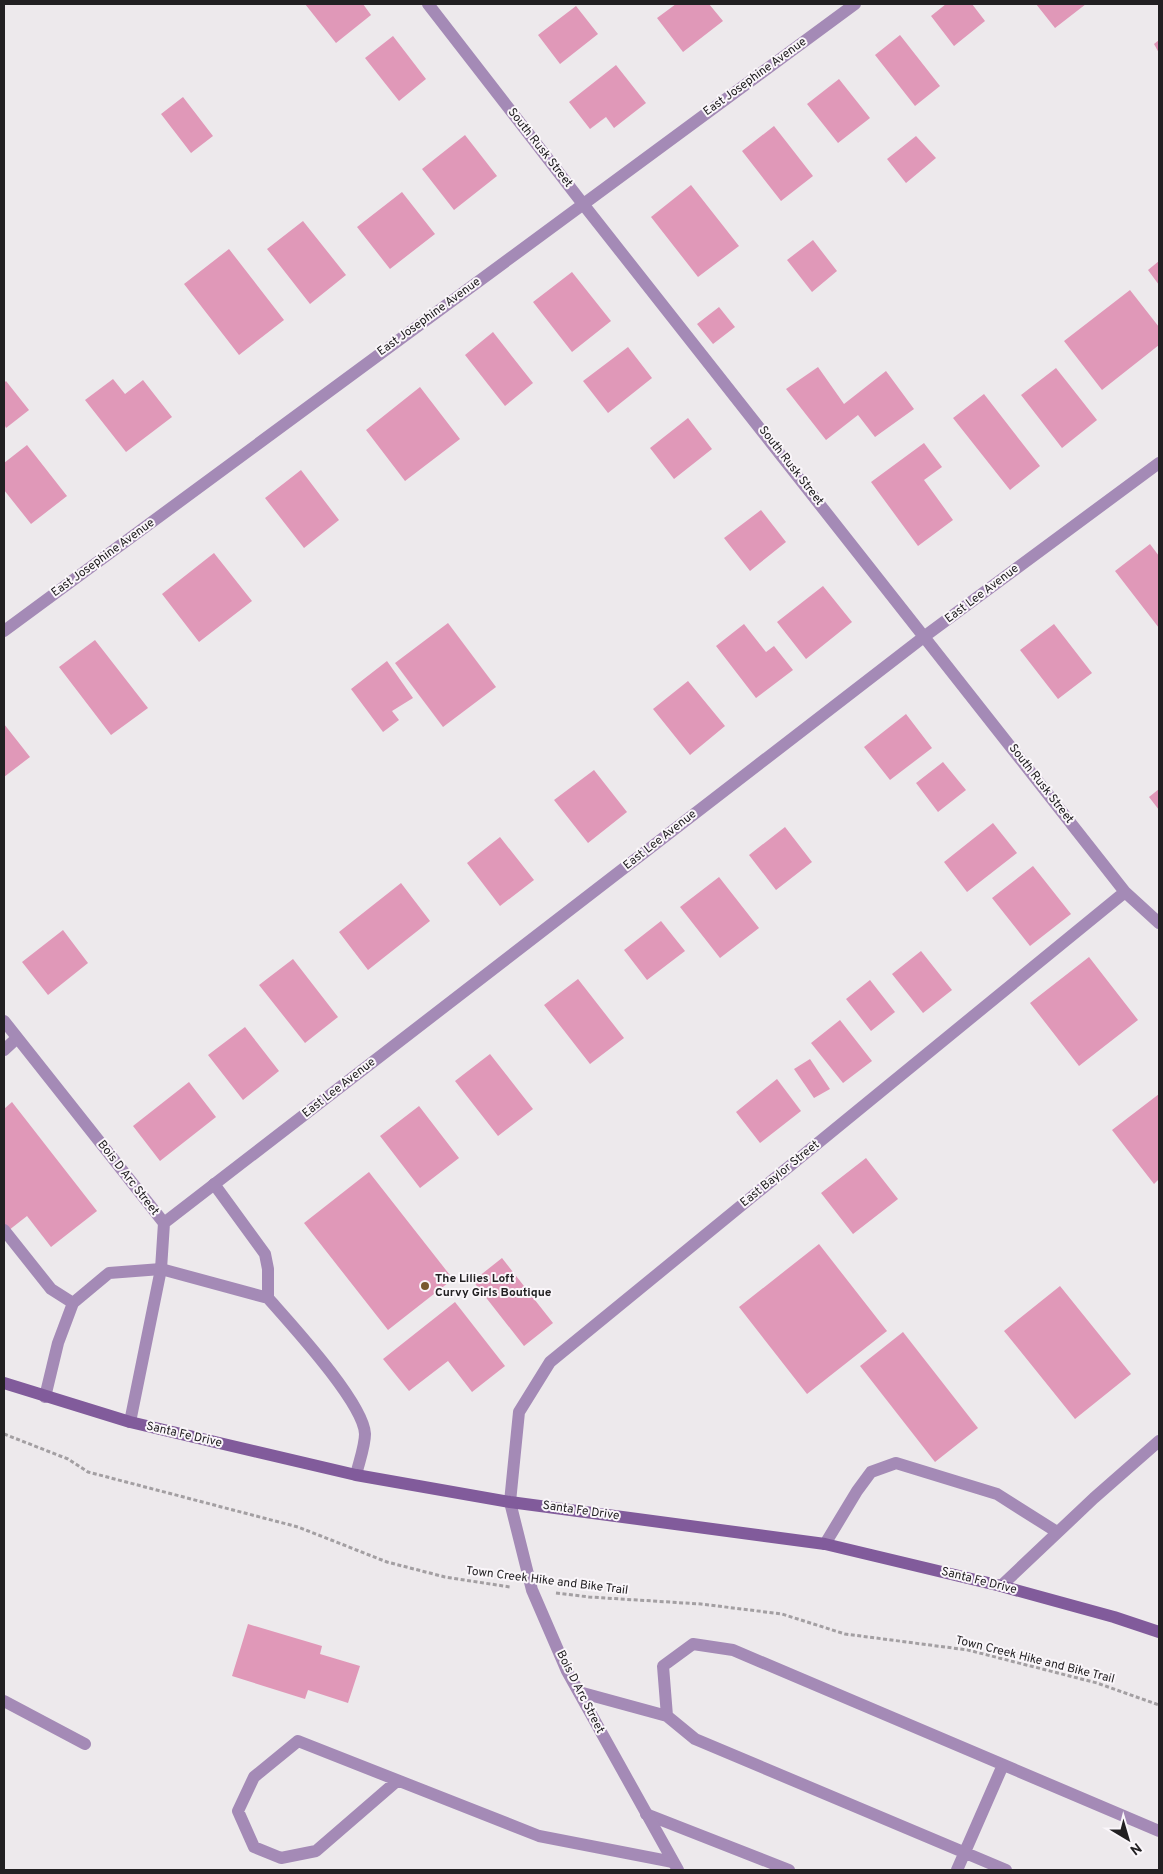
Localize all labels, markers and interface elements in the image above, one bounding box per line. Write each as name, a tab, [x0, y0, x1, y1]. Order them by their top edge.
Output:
street label: East Josephine Avenue	[700, 34, 810, 120]
street label: South Rusk Street	[504, 105, 576, 191]
street label: East Josephine Avenue	[374, 274, 484, 360]
street label: South Rusk Street	[755, 423, 827, 509]
street label: East Josephine Avenue	[48, 515, 158, 601]
street label: East Lee Avenue	[942, 561, 1022, 627]
street label: South Rusk Street	[1005, 741, 1077, 827]
street label: East Lee Avenue	[620, 806, 700, 874]
street label: East Lee Avenue	[299, 1054, 379, 1122]
street label: Bois D Arc Street	[94, 1137, 162, 1219]
street label: East Baylor Street	[737, 1137, 823, 1211]
place label: The Lilies Loft Curvy Girls Boutique	[435, 1271, 552, 1301]
marker: The Lilies Loft Curvy Girls Boutique	[419, 1280, 431, 1292]
street label: Santa Fe Drive	[145, 1419, 223, 1451]
street label: Santa Fe Drive	[542, 1498, 620, 1524]
street label: Town Creek Hike and Bike Trail	[465, 1563, 629, 1599]
street label: Santa Fe Drive	[940, 1564, 1018, 1598]
street label: Town Creek Hike and Bike Trail	[954, 1632, 1116, 1688]
street label: Bois D Arc Street	[552, 1648, 608, 1736]
north arrow	[1103, 1814, 1153, 1864]
text: N	[1126, 1838, 1144, 1858]

